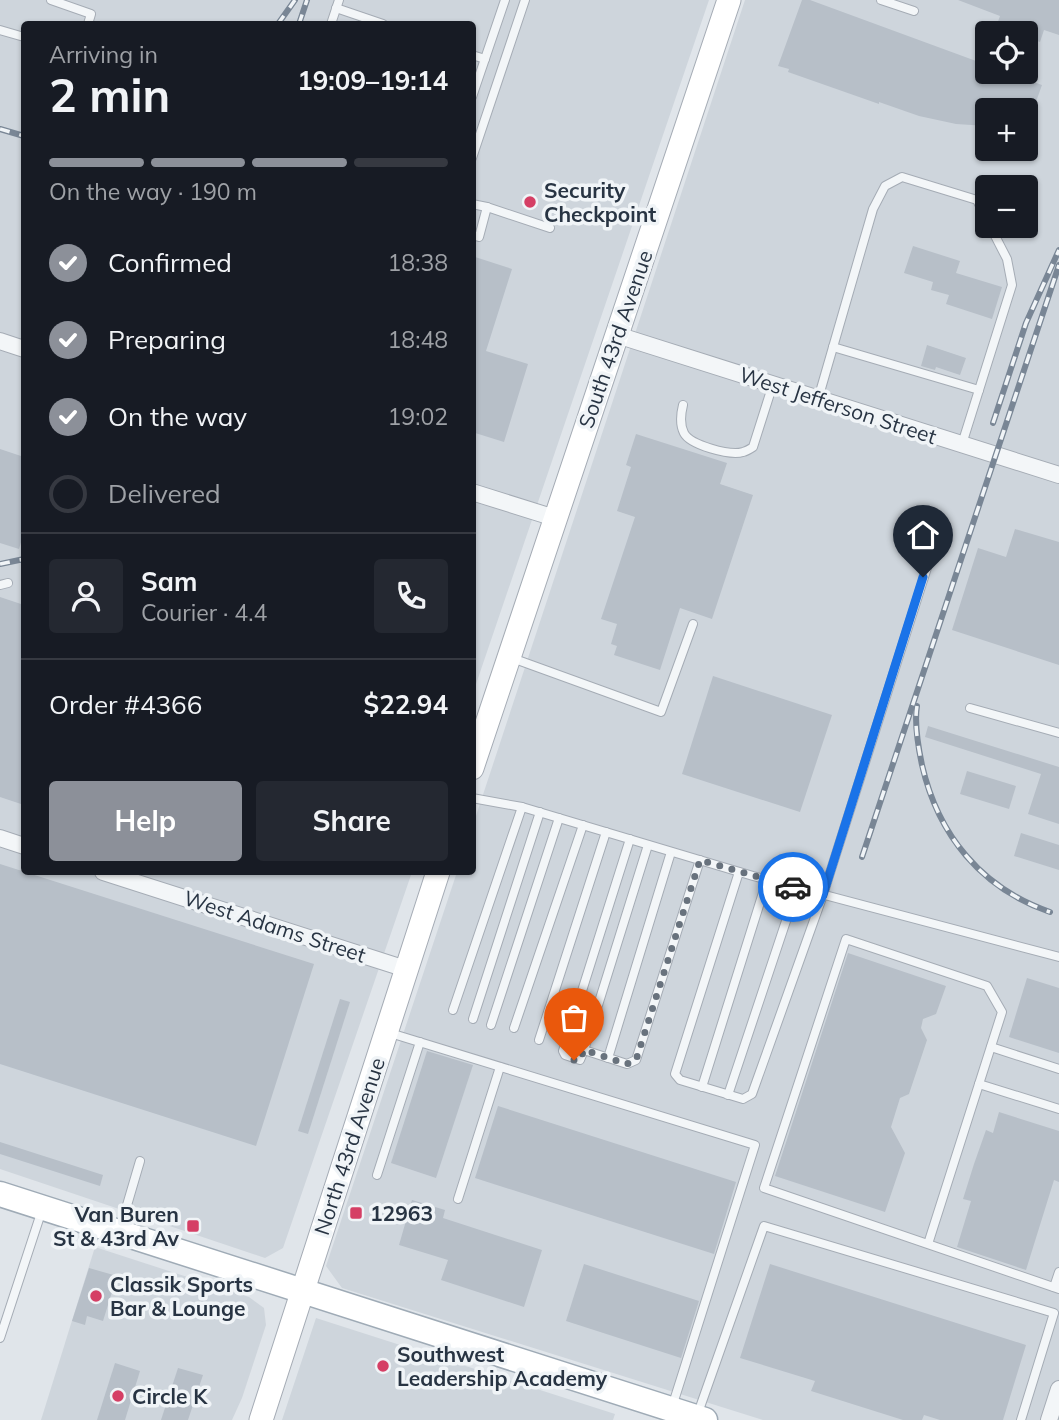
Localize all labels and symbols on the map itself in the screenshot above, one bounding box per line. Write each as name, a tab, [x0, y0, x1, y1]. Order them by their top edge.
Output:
place label: Security Checkpoint	[544, 177, 656, 227]
marker: Security Checkpoint	[522, 194, 538, 210]
street label: South 43rd Avenue	[572, 247, 658, 431]
street label: West Jefferson Street	[736, 361, 940, 449]
pin	[893, 505, 953, 577]
courier	[758, 852, 828, 922]
street label: West Adams Street	[181, 884, 369, 968]
pin	[544, 988, 604, 1060]
street label: North 43rd Avenue	[308, 1054, 390, 1238]
place label: 12963	[370, 1200, 433, 1226]
place label: Van Buren St & 43rd Av	[53, 1201, 180, 1251]
marker: 12963	[348, 1205, 364, 1221]
marker: Van Buren St & 43rd Av	[185, 1218, 201, 1234]
place label: Classik Sports Bar & Lounge	[110, 1271, 253, 1321]
marker: Classik Sports Bar & Lounge	[88, 1288, 104, 1304]
place label: Southwest Leadership Academy	[397, 1341, 608, 1391]
marker: Southwest Leadership Academy	[375, 1358, 391, 1374]
place label: Circle K	[132, 1383, 208, 1409]
marker: Circle K	[110, 1388, 126, 1404]

